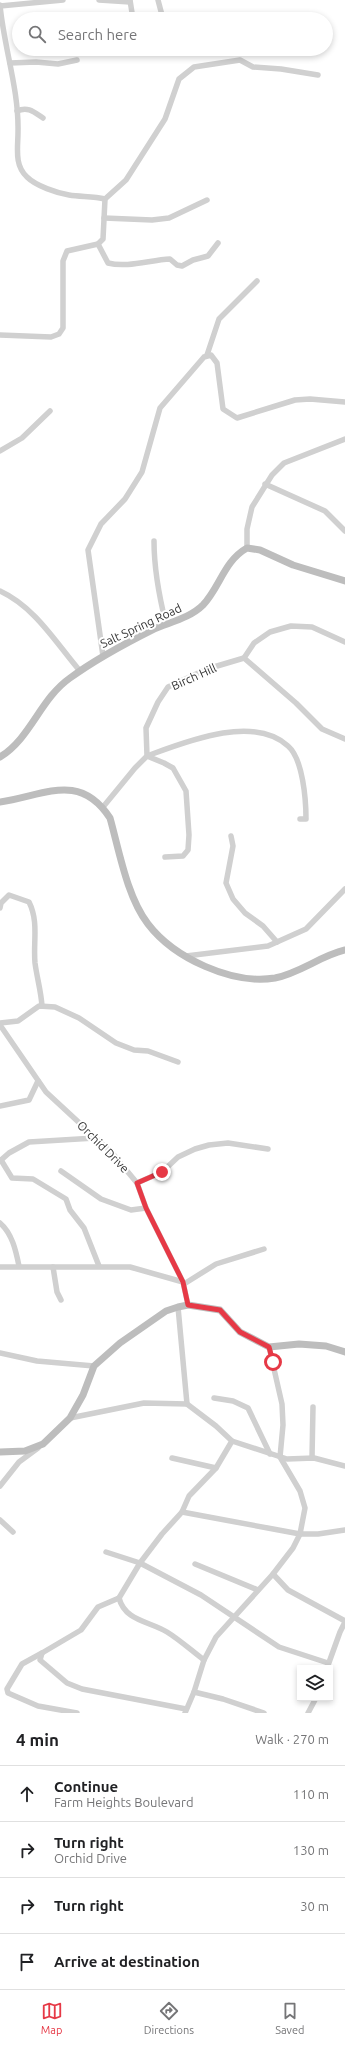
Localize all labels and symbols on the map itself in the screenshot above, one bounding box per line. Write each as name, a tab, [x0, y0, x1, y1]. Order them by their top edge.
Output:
street label: Salt Spring Road	[98, 601, 183, 650]
street label: Birch Hill	[169, 661, 218, 692]
street label: Orchid Drive	[75, 1118, 132, 1175]
route end	[153, 1163, 171, 1181]
route start	[264, 1353, 282, 1371]

